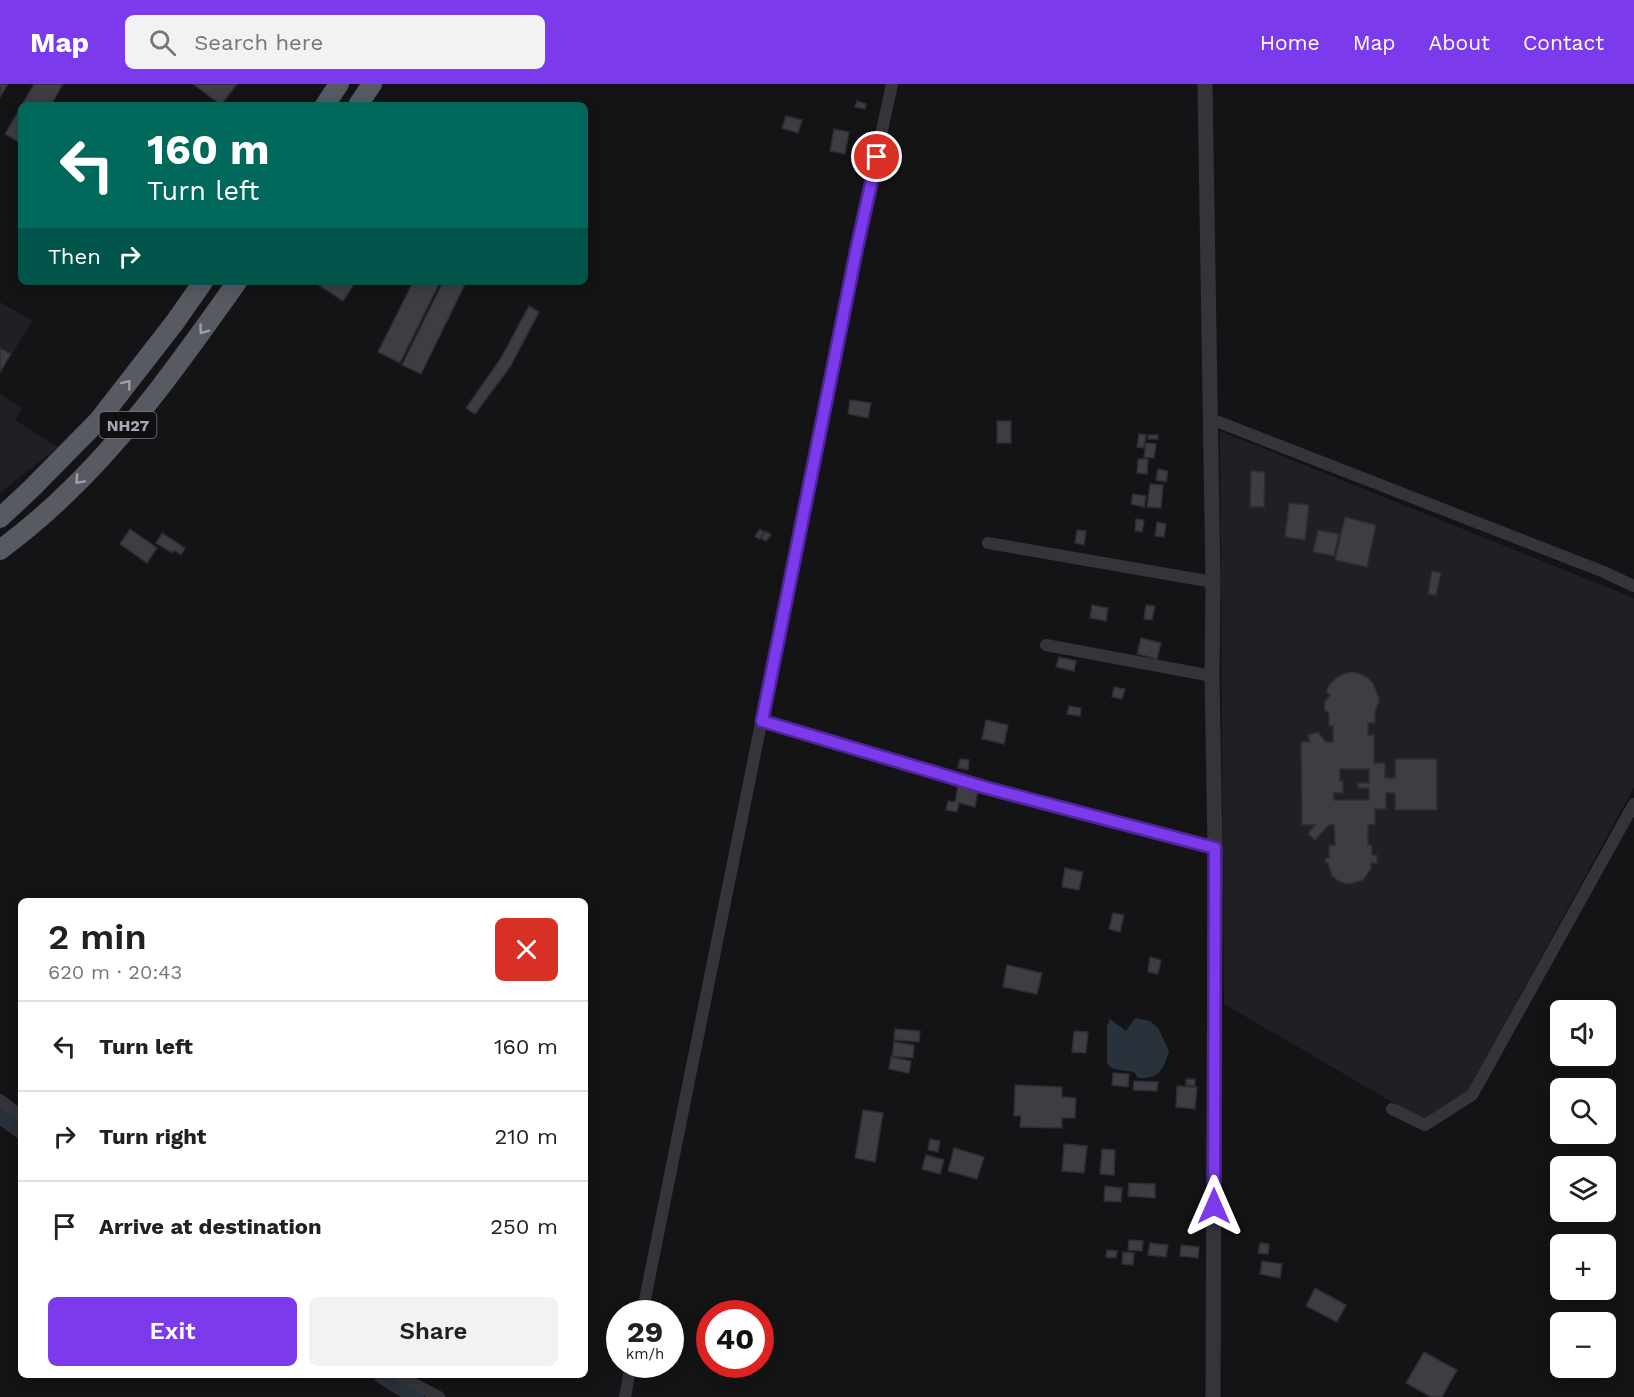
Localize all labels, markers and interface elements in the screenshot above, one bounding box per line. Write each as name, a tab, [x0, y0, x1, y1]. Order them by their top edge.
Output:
search box	[125, 15, 545, 69]
text: Map	[30, 26, 89, 59]
icon: search	[146, 26, 179, 59]
text: Search here	[194, 30, 323, 55]
text: Home	[1260, 30, 1320, 55]
text: Map	[1353, 30, 1396, 55]
text: About	[1429, 30, 1490, 55]
text: Contact	[1523, 30, 1604, 55]
text: 160 m	[147, 125, 270, 174]
icon: left	[48, 126, 126, 204]
pin	[851, 131, 902, 182]
icon: arrive	[860, 140, 893, 173]
text: Turn left	[147, 175, 259, 207]
icon: right	[113, 240, 146, 273]
text: Then	[48, 244, 101, 269]
one-way arrow	[199, 323, 210, 334]
one-way arrow	[120, 380, 131, 391]
road number: NH27	[100, 412, 156, 438]
one-way arrow	[76, 473, 87, 484]
text: 2 min	[48, 916, 147, 958]
button: close	[495, 918, 558, 981]
text: 620 m · 20:43	[48, 960, 182, 984]
map controls	[1550, 1000, 1616, 1378]
button: sound	[1550, 1000, 1616, 1066]
icon: left	[48, 1030, 81, 1063]
text: Turn left	[99, 1034, 193, 1059]
text: 160 m	[494, 1034, 558, 1059]
button: search	[1550, 1078, 1616, 1144]
icon: right	[48, 1120, 81, 1153]
text: Turn right	[99, 1124, 206, 1149]
text: 210 m	[494, 1124, 558, 1149]
button: layers	[1550, 1156, 1616, 1222]
position arrow	[1182, 1174, 1246, 1238]
icon: arrive	[48, 1210, 81, 1243]
text: Arrive at destination	[99, 1214, 322, 1239]
text: 250 m	[490, 1214, 558, 1239]
button: +	[1550, 1234, 1616, 1300]
button: Exit	[48, 1297, 297, 1366]
button: Share	[309, 1297, 558, 1366]
speed limit sign: 40	[696, 1300, 774, 1378]
button: −	[1550, 1312, 1616, 1378]
text: 29	[627, 1314, 663, 1349]
text: km/h	[626, 1345, 664, 1363]

